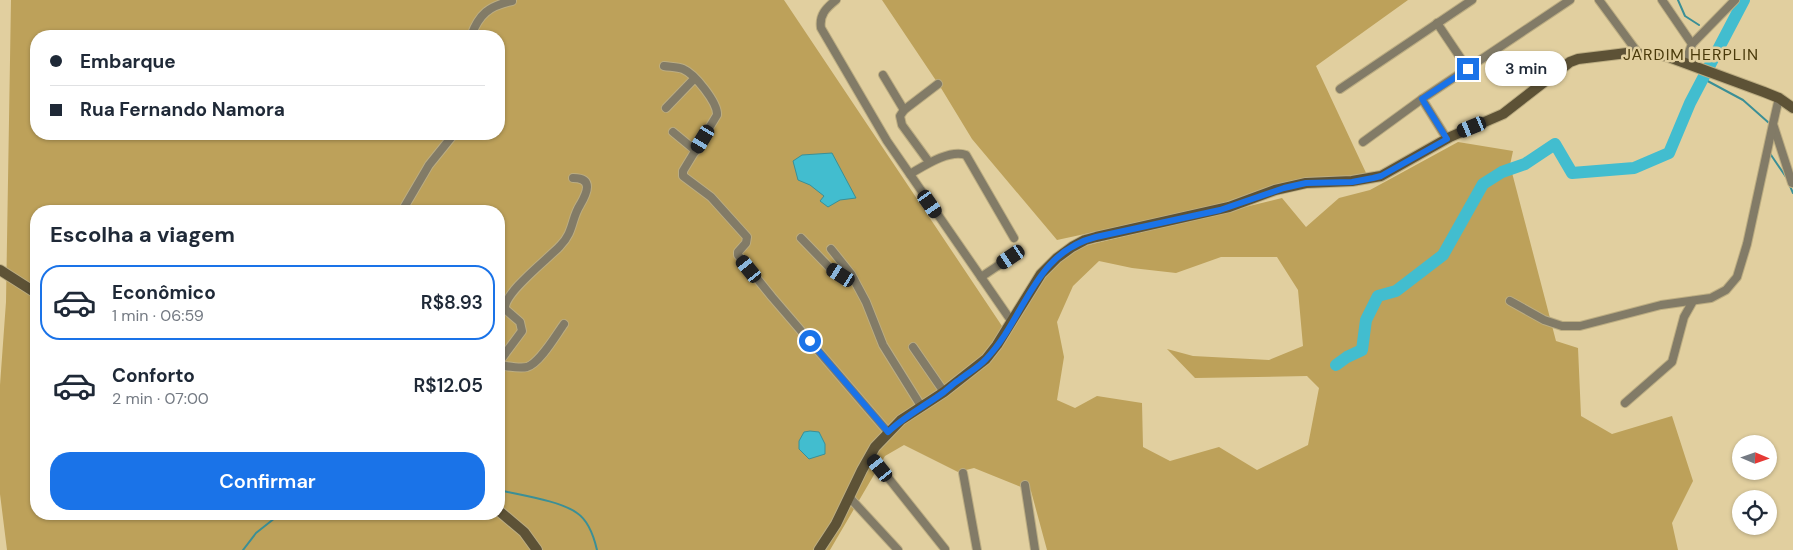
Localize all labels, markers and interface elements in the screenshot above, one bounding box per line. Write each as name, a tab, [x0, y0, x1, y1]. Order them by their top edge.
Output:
district label: JARDIM HERPLIN	[1623, 44, 1759, 65]
text: Embarque	[80, 49, 176, 74]
callout: 3 min	[1486, 52, 1568, 86]
route end	[1457, 58, 1479, 80]
text: 3 min	[1505, 58, 1547, 79]
text: Rua Fernando Namora	[80, 97, 285, 122]
car	[1455, 114, 1488, 140]
car	[688, 122, 717, 156]
car	[915, 187, 944, 221]
text: Escolha a viagem	[50, 220, 235, 249]
car	[994, 242, 1027, 272]
car	[733, 253, 764, 285]
car	[824, 261, 857, 289]
icon: car	[52, 280, 97, 325]
text: Econômico	[112, 280, 216, 305]
text: R$8.93	[421, 290, 483, 315]
text: 1 min · 06:59	[112, 305, 204, 326]
route start	[799, 330, 821, 352]
icon: car	[52, 363, 97, 408]
text: Conforto	[112, 363, 195, 388]
text: R$12.05	[414, 373, 483, 398]
text: 2 min · 07:00	[112, 388, 209, 409]
north arrow	[1732, 435, 1778, 480]
map controls	[1732, 435, 1777, 535]
button: Confirmar	[50, 452, 485, 510]
car	[864, 452, 895, 484]
button: locate	[1732, 490, 1777, 535]

